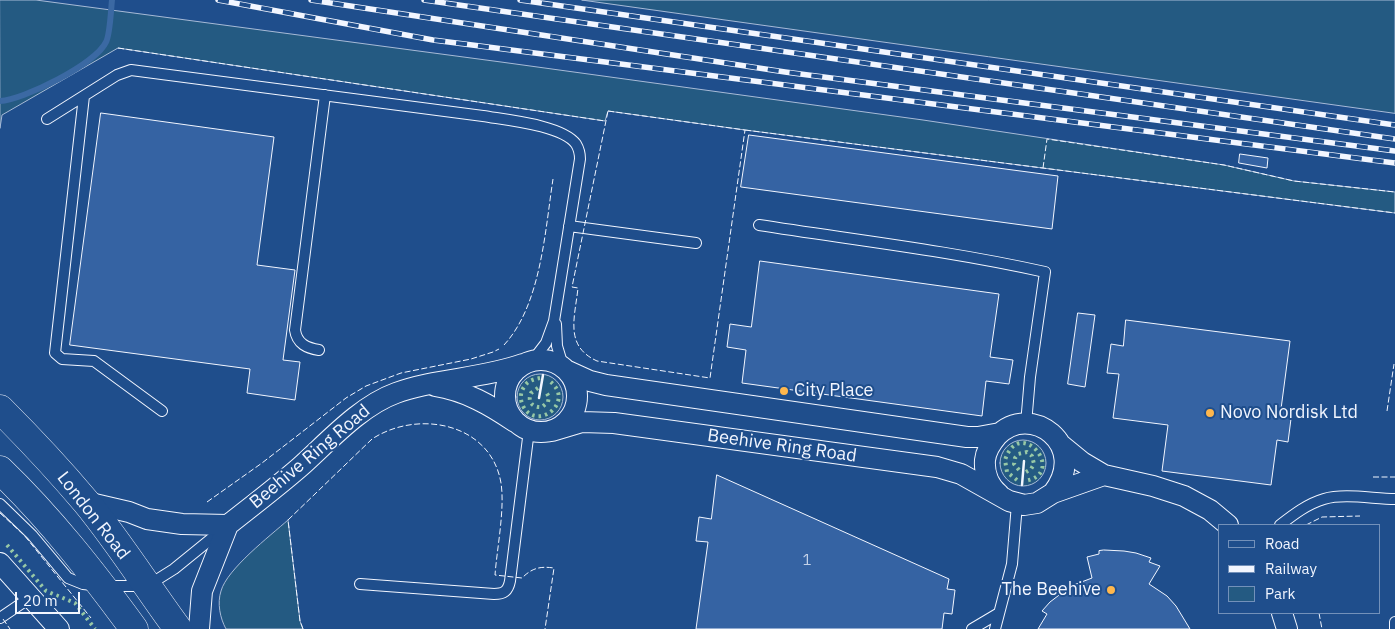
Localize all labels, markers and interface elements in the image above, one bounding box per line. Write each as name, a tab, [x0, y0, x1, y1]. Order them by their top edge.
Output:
place label: City Place	[794, 380, 873, 402]
marker: City Place	[778, 385, 790, 397]
street label: Beehive Ring Road	[245, 400, 375, 514]
place label: Novo Nordisk Ltd	[1220, 402, 1358, 424]
marker: Novo Nordisk Ltd	[1204, 407, 1216, 419]
street label: Beehive Ring Road	[706, 425, 858, 467]
street label: London Road	[52, 468, 134, 564]
legend	[1218, 524, 1380, 614]
text: Road	[1265, 534, 1300, 553]
house number: 1	[803, 552, 811, 570]
text: Railway	[1265, 559, 1317, 578]
place label: The Beehive	[1002, 579, 1101, 601]
scale bar	[18, 582, 82, 614]
marker: The Beehive	[1105, 584, 1117, 596]
text: Park	[1265, 584, 1295, 603]
text: 20 m	[23, 591, 58, 610]

